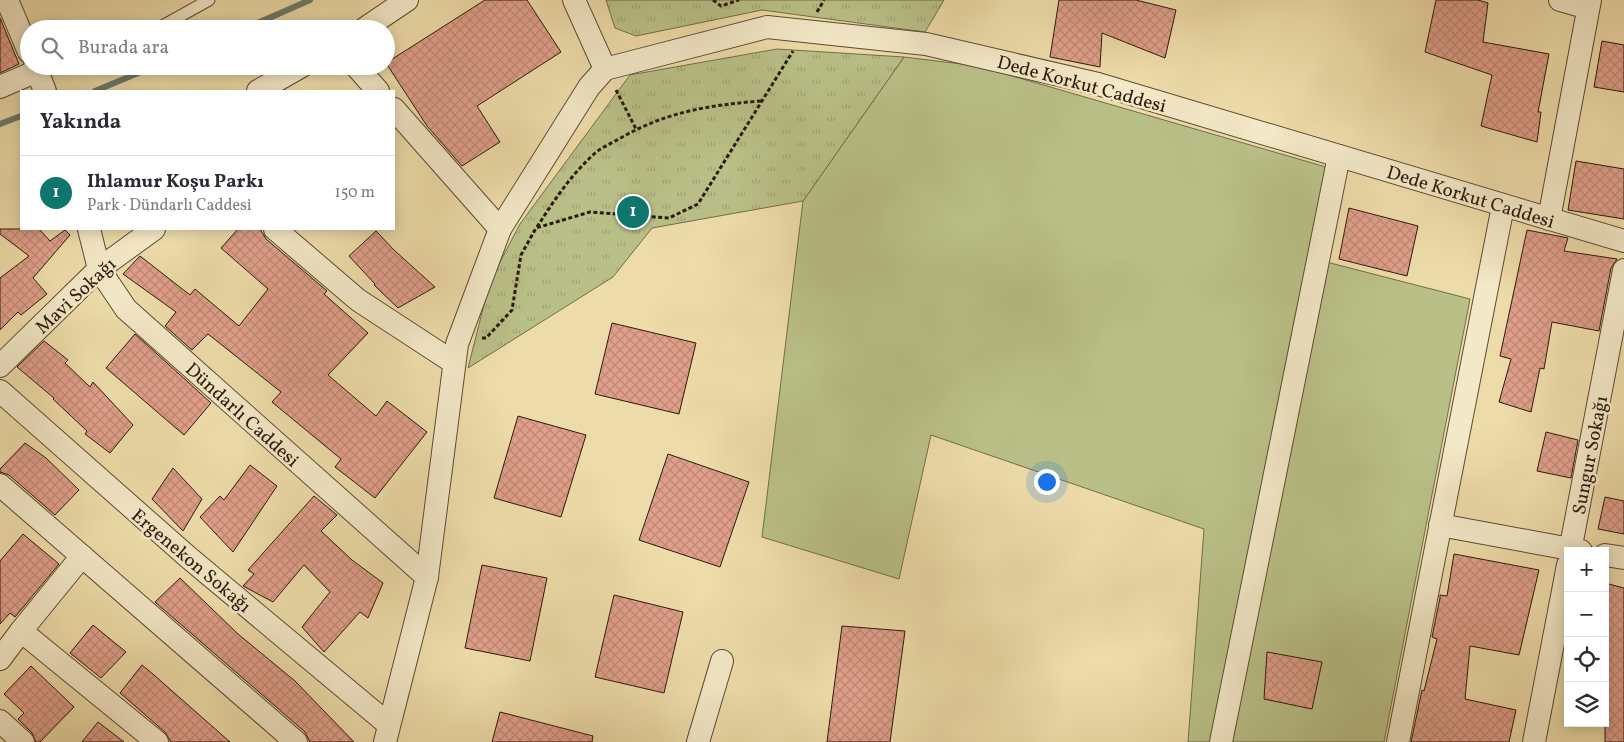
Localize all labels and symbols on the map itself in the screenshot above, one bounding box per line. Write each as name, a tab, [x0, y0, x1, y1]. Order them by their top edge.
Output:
street label: Dede Korkut Caddesi	[994, 50, 1169, 120]
street label: Dede Korkut Caddesi	[1383, 160, 1558, 236]
pin: 1	[617, 193, 649, 231]
street label: Mavi Sokağı	[30, 252, 123, 341]
street label: Dündarlı Caddesi	[179, 357, 305, 474]
street label: Sungur Sokağı	[1567, 394, 1615, 517]
your location	[1034, 469, 1060, 495]
street label: Ergenekon Sokağı	[125, 504, 257, 620]

